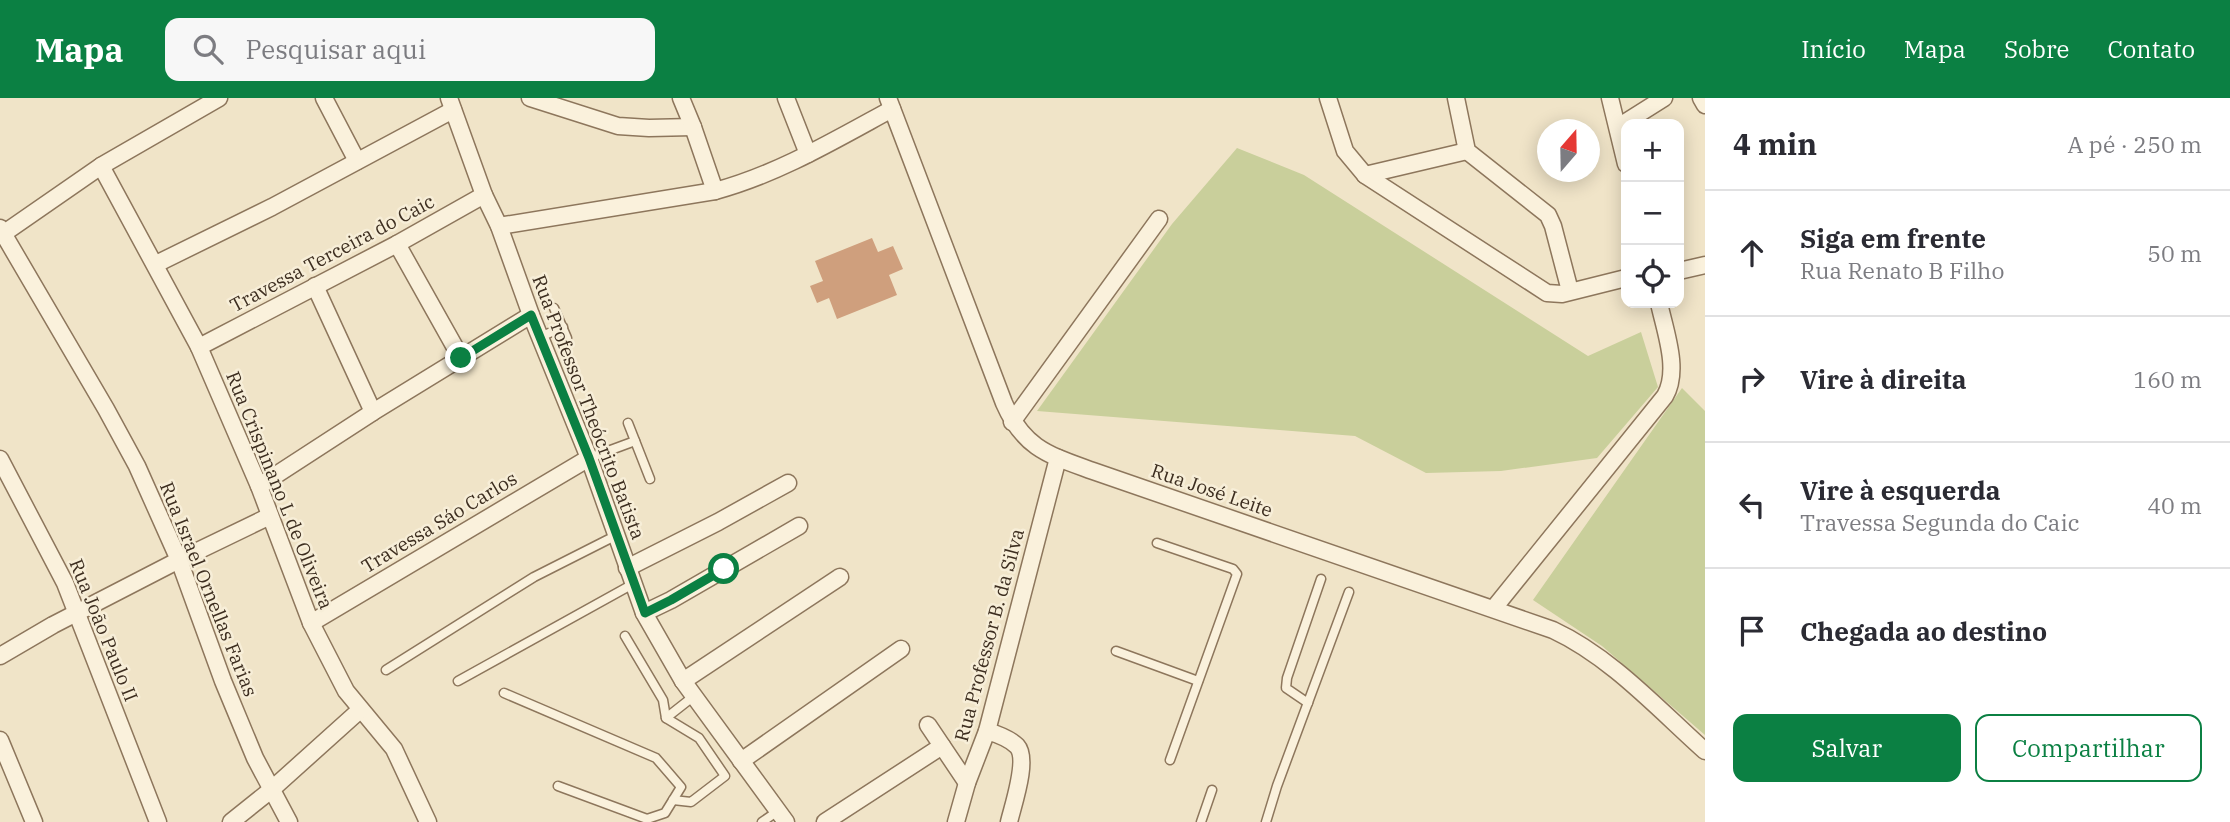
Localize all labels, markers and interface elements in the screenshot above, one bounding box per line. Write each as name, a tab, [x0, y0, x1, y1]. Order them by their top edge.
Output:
search box	[165, 18, 655, 81]
text: Mapa	[35, 28, 123, 71]
icon: search	[189, 30, 227, 68]
text: Pesquisar aqui	[245, 32, 426, 66]
text: Início	[1801, 33, 1866, 65]
text: Mapa	[1904, 33, 1966, 65]
text: Sobre	[2004, 33, 2069, 65]
text: Contato	[2107, 33, 2195, 65]
north arrow	[1537, 119, 1600, 182]
map controls	[1621, 119, 1684, 308]
button: +	[1621, 119, 1684, 182]
text: 4 min	[1733, 124, 1817, 163]
text: A pé · 250 m	[2067, 129, 2202, 159]
button: −	[1621, 182, 1684, 245]
street label: Travessa Terceira do Caic	[226, 189, 438, 317]
text: Siga em frente	[1800, 221, 1986, 255]
icon: ahead	[1733, 234, 1771, 272]
text: 50 m	[2147, 238, 2202, 268]
button: locate	[1621, 245, 1684, 308]
text: Rua Renato B Filho	[1800, 255, 2004, 285]
street label: Rua Professor Theócrito Batista	[527, 271, 651, 543]
route end	[445, 342, 476, 373]
icon: right	[1733, 360, 1771, 398]
text: Vire à direita	[1800, 362, 1967, 396]
text: 160 m	[2133, 364, 2202, 394]
street label: Rua Crispinano L de Oliveira	[221, 368, 339, 612]
street label: Rua José Leite	[1148, 458, 1276, 522]
street label: Travessa Sáo Carlos	[357, 466, 521, 578]
text: Vire à esquerda	[1800, 473, 2001, 507]
street label: Rua Israel Ornellas Farias	[155, 478, 263, 700]
icon: left	[1733, 486, 1771, 524]
text: 40 m	[2147, 490, 2202, 520]
text: Travessa Segunda do Caic	[1800, 507, 2080, 537]
street label: Rua Professor B. da Silva	[949, 526, 1029, 744]
route start	[708, 553, 739, 584]
street label: Rua João Paulo II	[64, 555, 144, 705]
icon: arrive	[1733, 612, 1771, 650]
text: Chegada ao destino	[1800, 614, 2047, 648]
button: Salvar	[1733, 714, 1961, 782]
button: Compartilhar	[1975, 714, 2202, 782]

